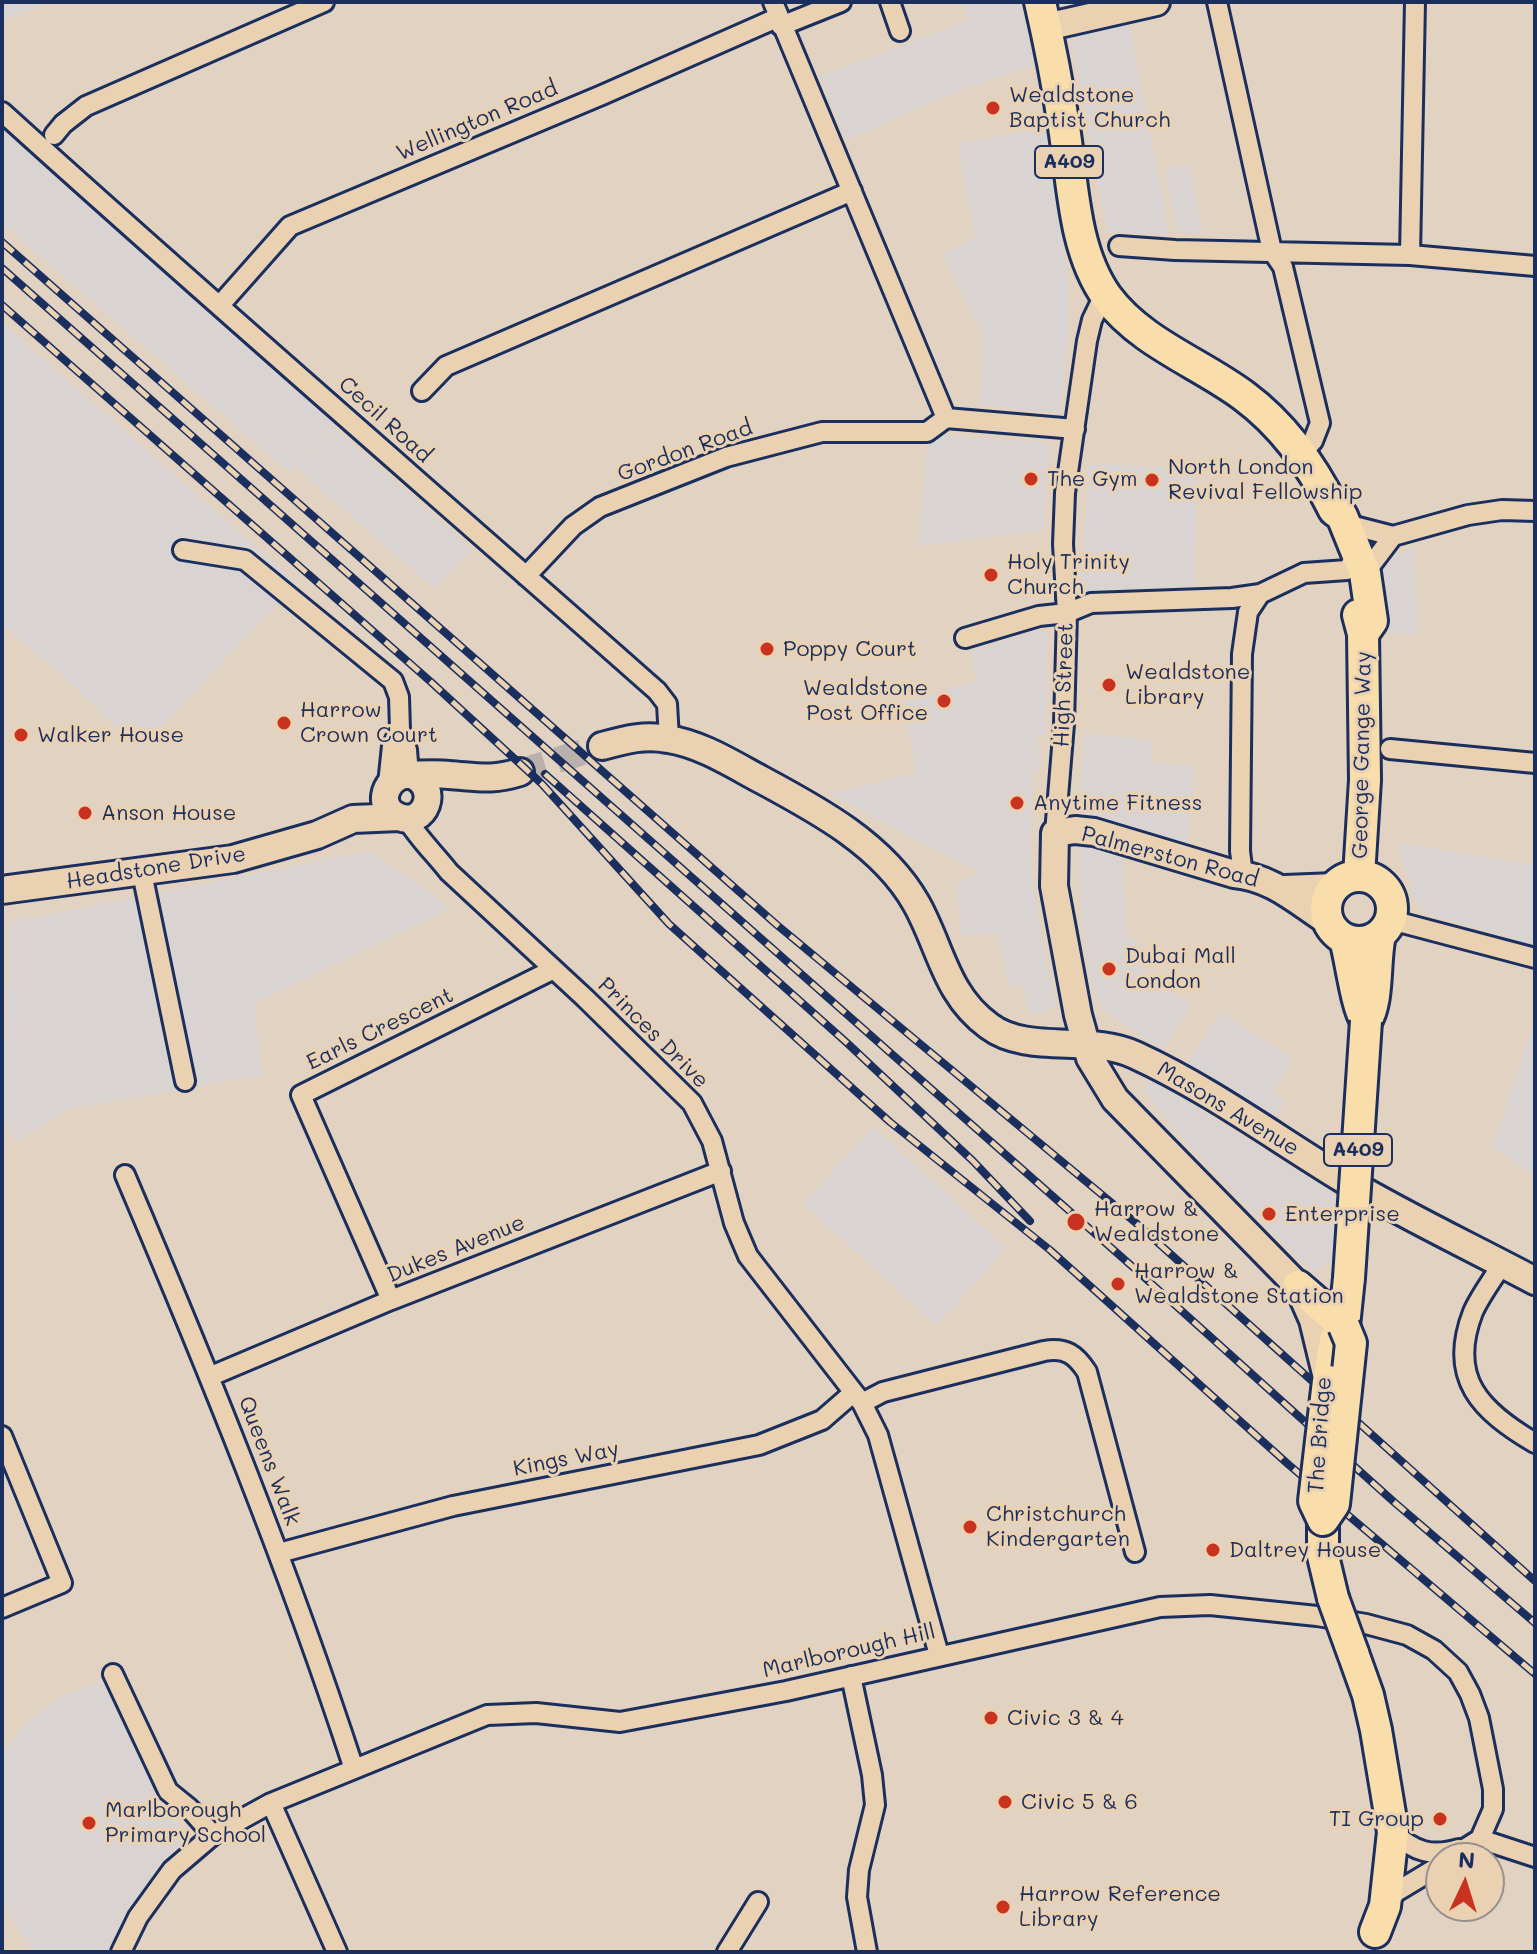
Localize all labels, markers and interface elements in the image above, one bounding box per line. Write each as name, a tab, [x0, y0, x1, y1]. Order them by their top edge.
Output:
street label: Wellington Road	[392, 75, 562, 167]
place label: Wealdstone Baptist Church	[1009, 82, 1170, 134]
marker: Wealdstone Baptist Church	[984, 99, 1002, 117]
road number: A409	[1035, 146, 1103, 178]
street label: Cecil Road	[333, 371, 437, 469]
street label: Gordon Road	[614, 414, 756, 488]
place label: North London Revival Fellowship	[1168, 454, 1362, 506]
place label: The Gym	[1047, 466, 1138, 492]
marker: The Gym	[1022, 470, 1040, 488]
marker: North London Revival Fellowship	[1143, 471, 1161, 489]
place label: Holy Trinity Church	[1007, 549, 1130, 600]
marker: Holy Trinity Church	[982, 566, 1000, 584]
street label: High Street	[1049, 622, 1079, 748]
place label: Poppy Court	[783, 636, 917, 662]
marker: Poppy Court	[758, 640, 776, 658]
street label: George Gange Way	[1347, 651, 1377, 859]
place label: Wealdstone Library	[1125, 659, 1250, 710]
place label: Wealdstone Post Office	[803, 675, 928, 726]
marker: Wealdstone Library	[1100, 676, 1118, 694]
marker: Wealdstone Post Office	[935, 692, 953, 710]
place label: Harrow Crown Court	[300, 697, 438, 748]
marker: Harrow Crown Court	[275, 714, 293, 732]
place label: Walker House	[37, 722, 184, 748]
marker: Walker House	[12, 726, 30, 744]
place label: Anytime Fitness	[1033, 790, 1202, 816]
marker: Anytime Fitness	[1008, 794, 1026, 812]
place label: Anson House	[101, 800, 236, 826]
marker: Anson House	[76, 804, 94, 822]
street label: Palmerston Road	[1079, 821, 1261, 893]
street label: Headstone Drive	[64, 841, 248, 895]
place label: Dubai Mall London	[1125, 943, 1236, 994]
marker: Dubai Mall London	[1100, 960, 1118, 978]
street label: Princes Drive	[592, 972, 714, 1094]
street label: Earls Crescent	[302, 982, 458, 1076]
street label: Masons Avenue	[1152, 1056, 1304, 1162]
road number: A409	[1324, 1134, 1392, 1166]
place label: Harrow & Wealdstone	[1094, 1196, 1219, 1248]
place label: Enterprise	[1285, 1201, 1400, 1227]
marker: Enterprise	[1260, 1205, 1278, 1223]
street label: Dukes Avenue	[383, 1209, 529, 1289]
marker: Harrow & Wealdstone	[1065, 1211, 1087, 1233]
place label: Harrow & Wealdstone Station	[1134, 1258, 1344, 1310]
marker: Harrow & Wealdstone Station	[1109, 1275, 1127, 1293]
street label: The Bridge	[1303, 1376, 1337, 1494]
street label: Queens Walk	[232, 1393, 306, 1529]
street label: Kings Way	[511, 1436, 621, 1482]
place label: Christchurch Kindergarten	[986, 1501, 1130, 1552]
marker: Christchurch Kindergarten	[961, 1518, 979, 1536]
place label: Daltrey House	[1229, 1537, 1381, 1563]
marker: Daltrey House	[1204, 1541, 1222, 1559]
street label: Marlborough Hill	[760, 1618, 938, 1684]
place label: Civic 3 & 4	[1007, 1705, 1124, 1731]
marker: Civic 3 & 4	[982, 1709, 1000, 1727]
place label: Civic 5 & 6	[1021, 1789, 1138, 1815]
marker: Civic 5 & 6	[996, 1793, 1014, 1811]
place label: Marlborough Primary School	[105, 1797, 266, 1848]
place label: TI Group	[1329, 1806, 1424, 1832]
marker: TI Group	[1431, 1810, 1449, 1828]
marker: Marlborough Primary School	[80, 1814, 98, 1832]
north arrow	[1425, 1842, 1505, 1922]
text: N	[1457, 1845, 1476, 1875]
place label: Harrow Reference Library	[1019, 1881, 1221, 1932]
marker: Harrow Reference Library	[994, 1898, 1012, 1916]

